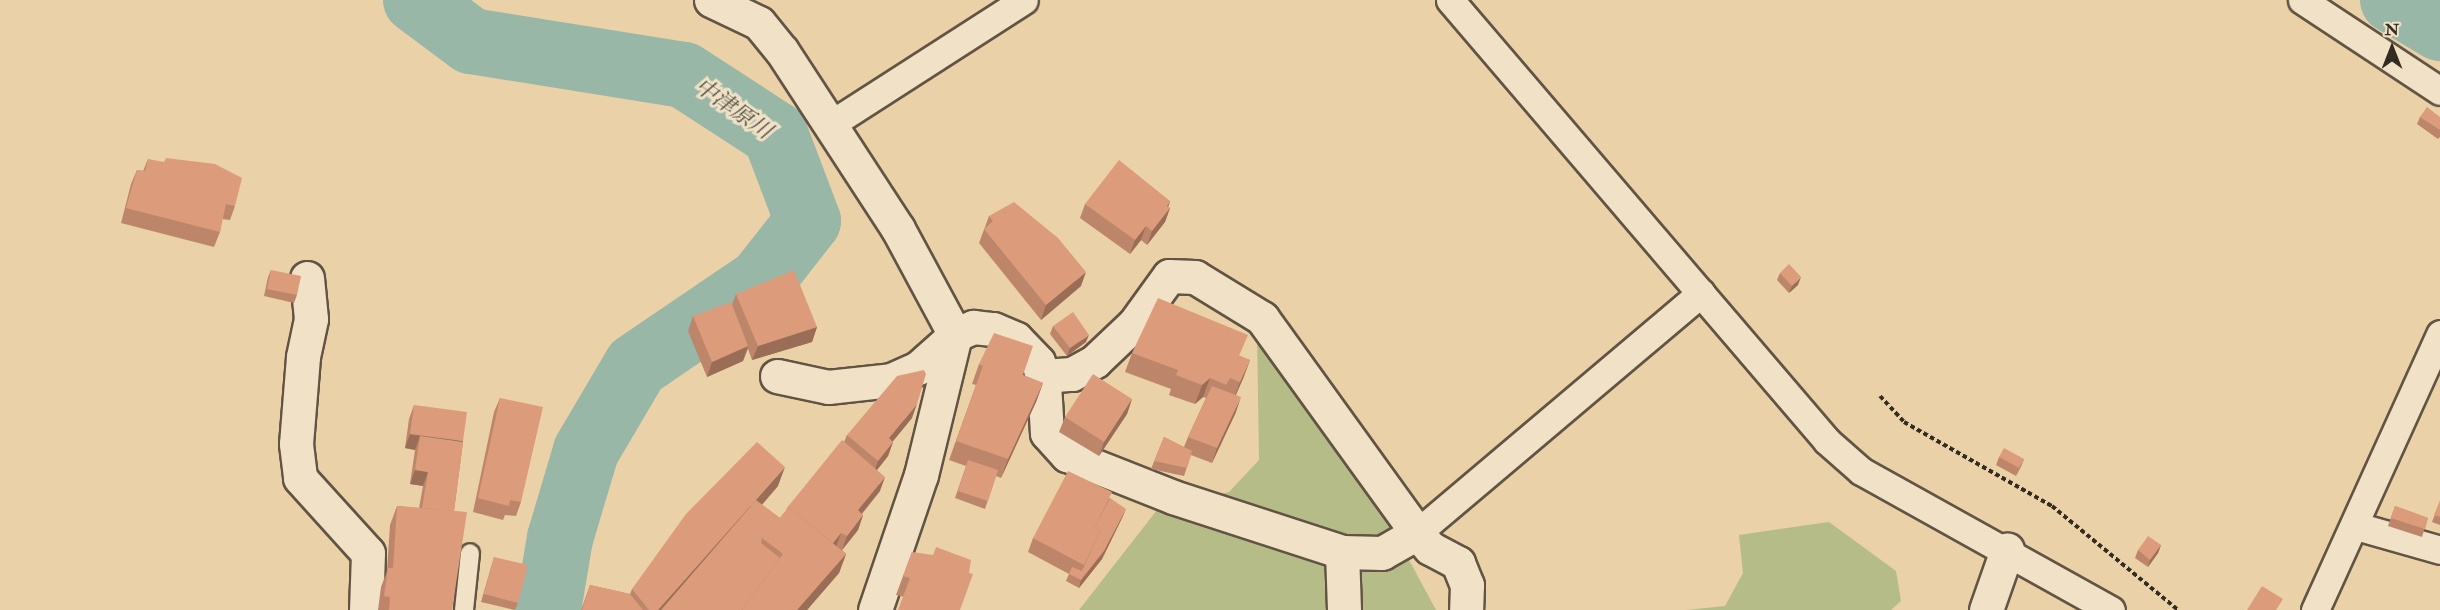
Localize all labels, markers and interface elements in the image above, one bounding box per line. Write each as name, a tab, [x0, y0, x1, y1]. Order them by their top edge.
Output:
north arrow	[2362, 18, 2422, 78]
text: N	[2385, 20, 2399, 40]
water label: 中津原川	[689, 73, 777, 145]

